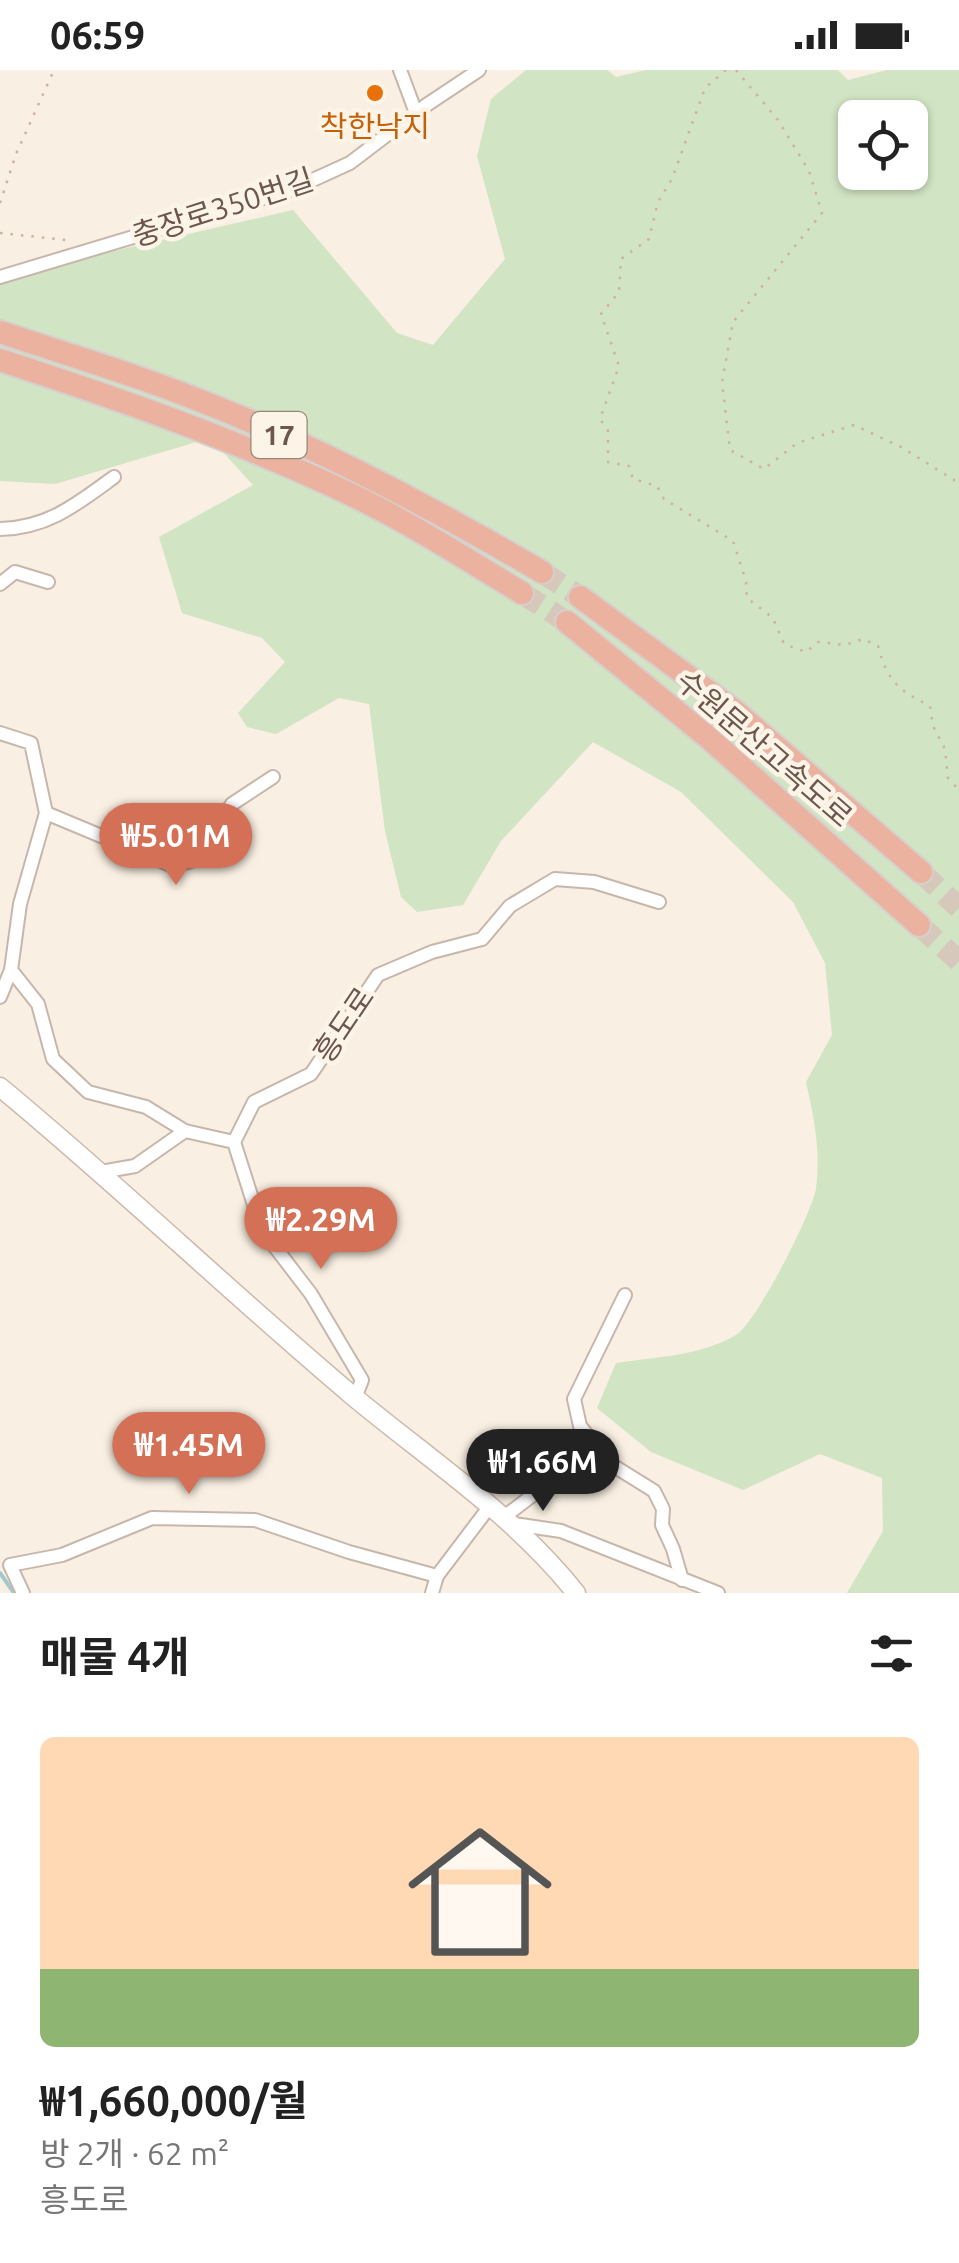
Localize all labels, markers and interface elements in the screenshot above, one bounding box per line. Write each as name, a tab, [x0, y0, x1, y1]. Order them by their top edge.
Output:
text: 06:59	[50, 14, 145, 56]
marker: 착한낙지	[364, 82, 386, 104]
map controls	[838, 100, 928, 190]
button: locate	[838, 100, 928, 190]
place label: 착한낙지	[320, 109, 430, 143]
street label: 충장로350번길	[128, 162, 318, 252]
road number: 17	[252, 412, 306, 458]
street label: 수원문산고속도로	[670, 663, 859, 834]
pin: ₩5.01M	[95, 803, 257, 888]
text: ₩5.01M	[121, 817, 231, 853]
street label: 흥도로	[306, 981, 380, 1068]
pin: ₩2.29M	[240, 1187, 402, 1272]
text: ₩2.29M	[266, 1201, 376, 1237]
pin: ₩1.45M	[108, 1412, 270, 1497]
text: ₩1.45M	[134, 1426, 244, 1462]
pin: ₩1.66M	[462, 1429, 624, 1514]
text: ₩1.66M	[488, 1443, 598, 1479]
icon: filters	[864, 1626, 919, 1681]
text: 매물 4개	[40, 1633, 190, 1680]
icon: home	[390, 1802, 570, 1982]
text: ₩1,660,000/월	[40, 2077, 308, 2124]
text: 방 2개 · 62 m²	[40, 2135, 229, 2171]
text: 흥도로	[40, 2181, 128, 2217]

